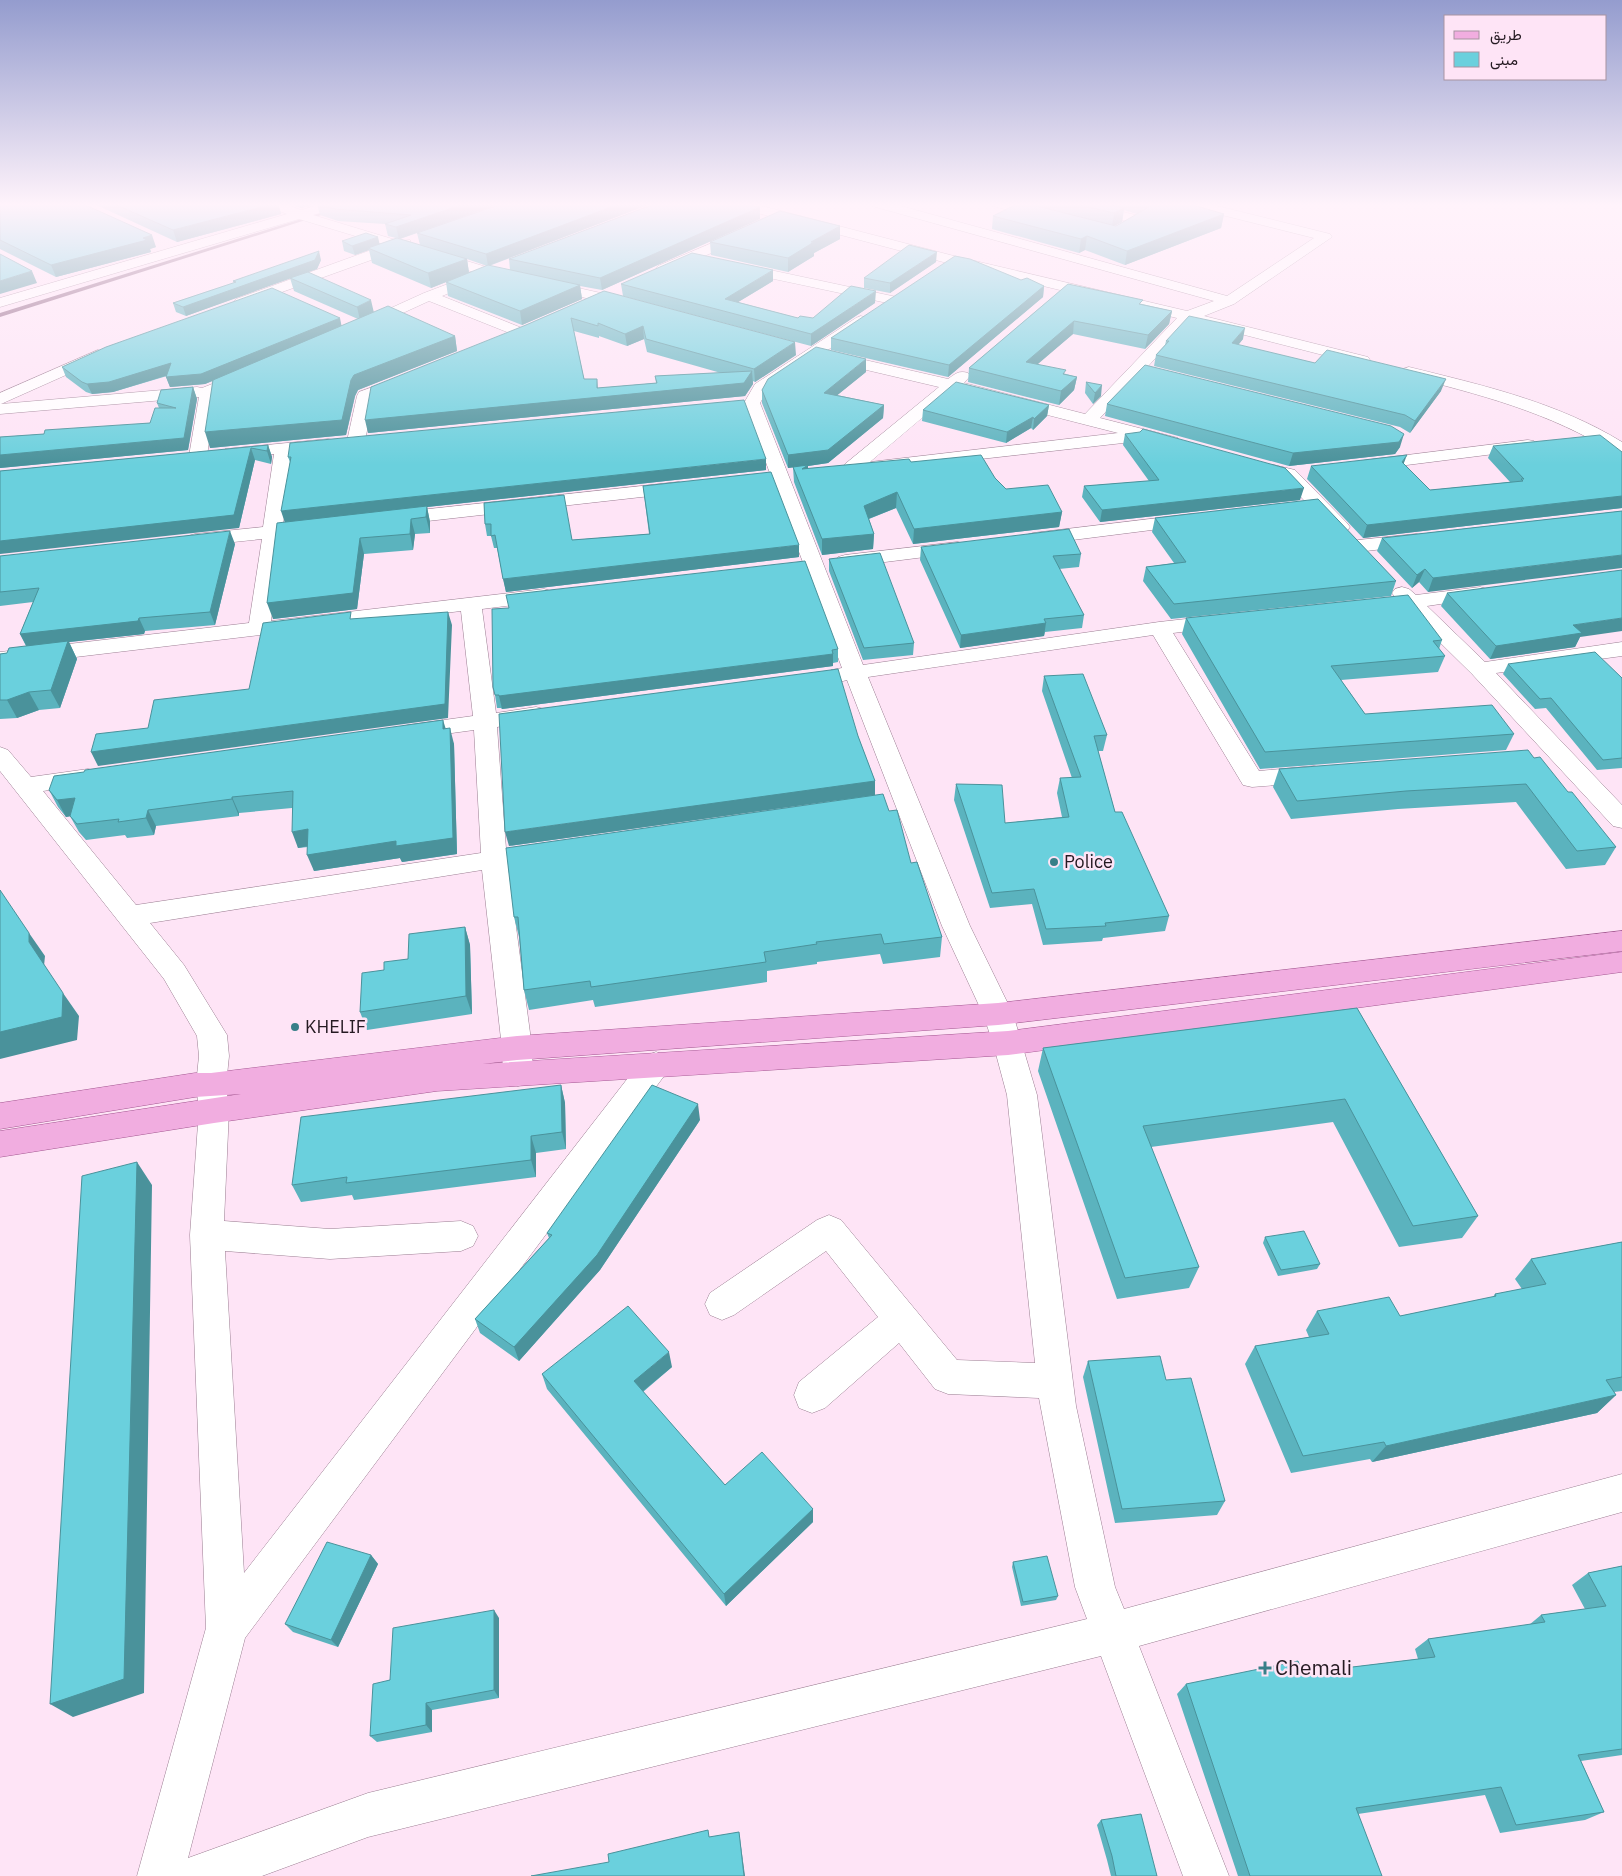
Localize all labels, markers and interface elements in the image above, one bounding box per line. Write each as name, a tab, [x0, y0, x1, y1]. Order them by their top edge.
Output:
legend	[1444, 15, 1607, 80]
text: طريق	[1490, 25, 1522, 45]
text: مبنى	[1490, 50, 1518, 70]
place label: Police	[1064, 850, 1113, 873]
marker: Police	[1048, 856, 1060, 868]
place label: KHELIF	[305, 1015, 366, 1038]
marker: KHELIF	[289, 1021, 301, 1033]
place label: Chemali	[1275, 1653, 1352, 1681]
marker: Chemali	[1259, 1662, 1271, 1674]

